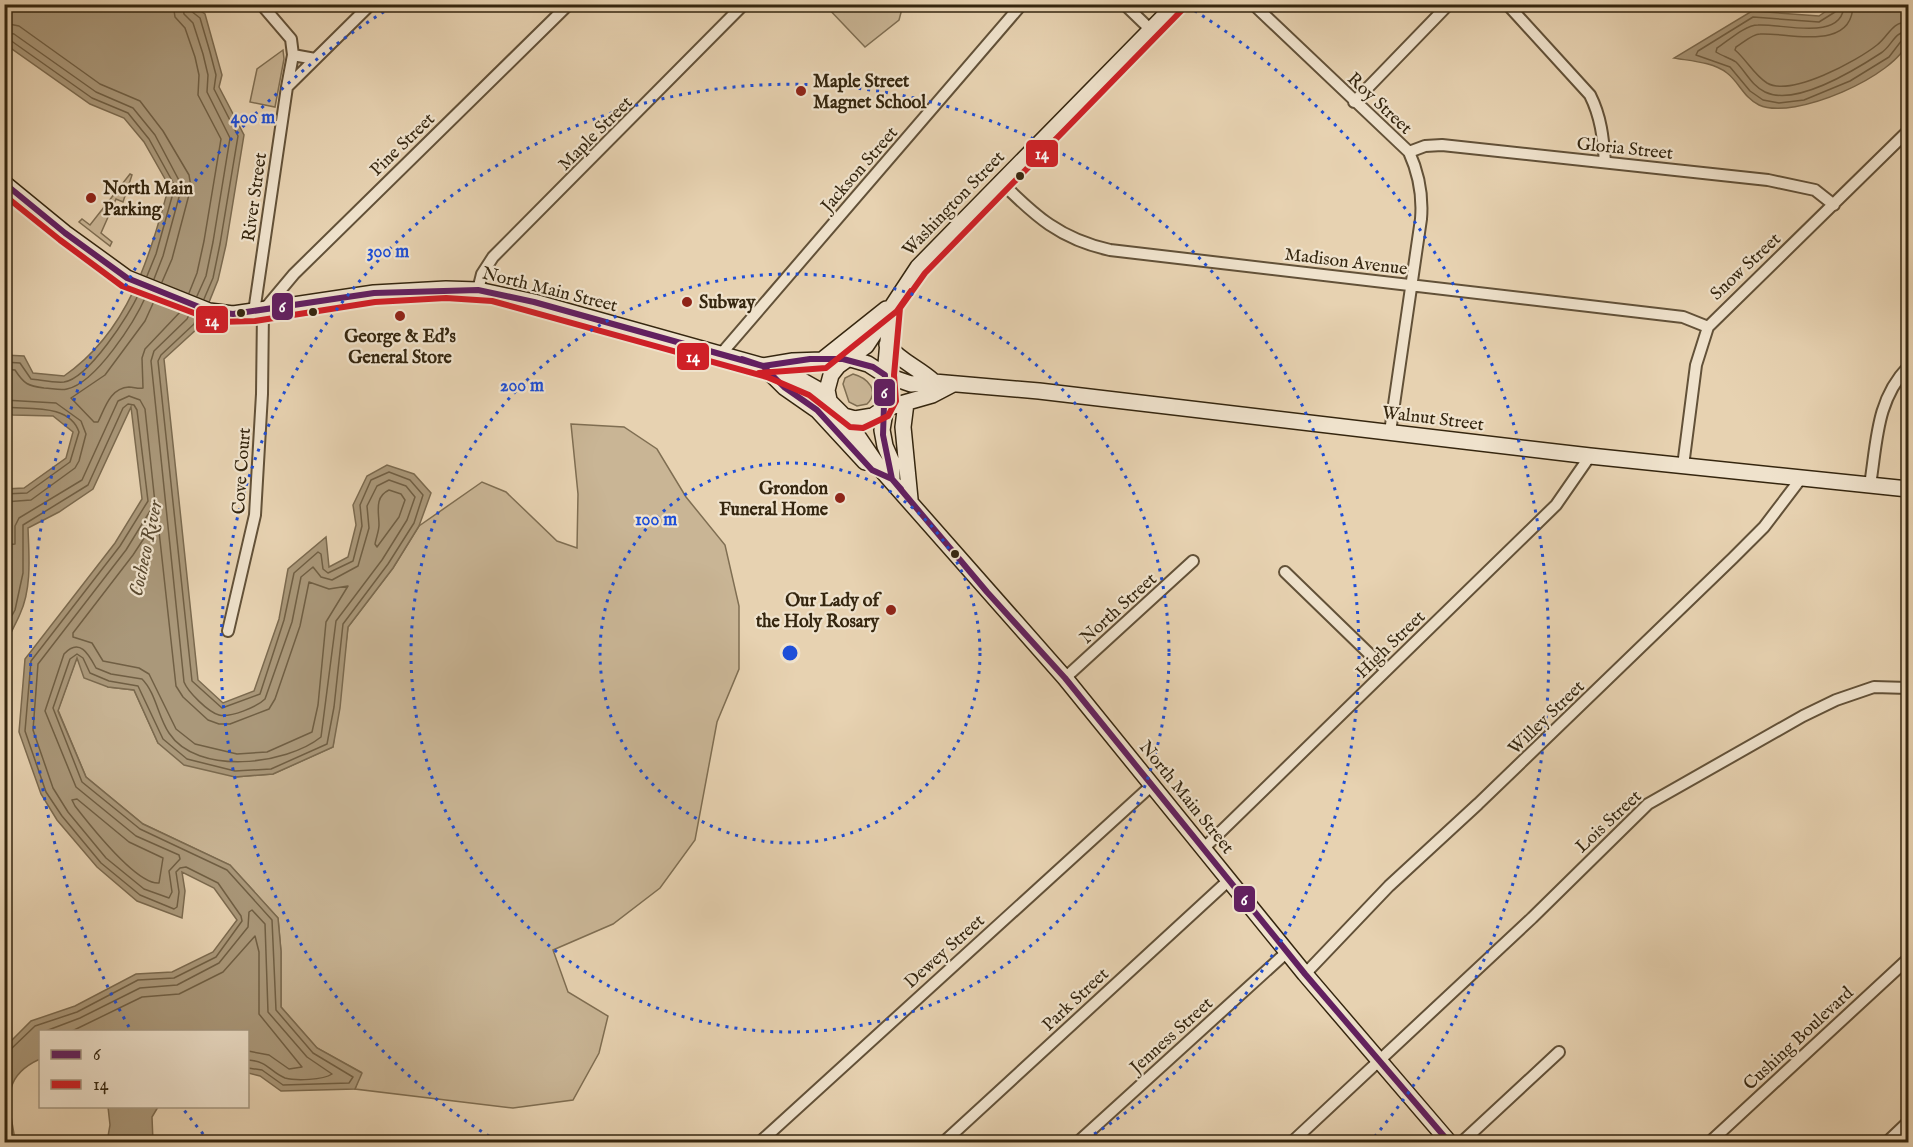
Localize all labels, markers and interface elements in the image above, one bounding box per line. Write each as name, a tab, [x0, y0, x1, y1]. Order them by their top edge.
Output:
street label: Roy Street	[1342, 68, 1416, 140]
place label: Maple Street Magnet School	[813, 71, 927, 115]
marker: Maple Street Magnet School	[794, 84, 808, 98]
street label: Maple Street	[554, 92, 638, 176]
text: 400 m	[231, 107, 275, 130]
street label: Pine Street	[366, 108, 440, 182]
street label: Jackson Street	[815, 122, 904, 219]
street label: Gloria Street	[1576, 133, 1674, 166]
line badge: 14	[1025, 139, 1059, 168]
text: 14	[1035, 145, 1050, 165]
street label: Washington Street	[898, 146, 1010, 262]
street label: River Street	[238, 151, 273, 243]
unlabelled marker	[1014, 170, 1026, 182]
place label: North Main Parking	[102, 178, 194, 222]
marker: North Main Parking	[84, 191, 98, 205]
street label: Snow Street	[1706, 228, 1786, 306]
text: 300 m	[367, 241, 409, 264]
street label: Madison Avenue	[1283, 244, 1409, 281]
street label: North Main Street	[480, 263, 620, 318]
line badge: 6	[271, 292, 294, 321]
place label: Subway	[699, 292, 756, 315]
marker: Subway	[680, 295, 694, 309]
text: 6	[279, 298, 287, 318]
line badge: 14	[195, 305, 229, 334]
unlabelled marker	[307, 306, 319, 318]
unlabelled marker	[235, 307, 247, 319]
marker: George & Ed's General Store	[393, 309, 407, 323]
text: 14	[205, 312, 220, 332]
place label: George & Ed's General Store	[344, 326, 456, 370]
line badge: 14	[676, 342, 710, 371]
text: 14	[686, 348, 701, 368]
text: 200 m	[500, 375, 544, 398]
line badge: 6	[873, 378, 896, 407]
text: 6	[881, 384, 889, 404]
street label: Walnut Street	[1381, 402, 1485, 437]
street label: Cove Court	[228, 427, 257, 515]
place label: Grondon Funeral Home	[719, 478, 829, 522]
marker: Grondon Funeral Home	[833, 491, 847, 505]
water label: Cocheco River	[124, 497, 169, 599]
text: 100 m	[635, 509, 677, 532]
unlabelled marker	[949, 548, 961, 560]
street label: North Street	[1076, 569, 1162, 650]
place label: Our Lady of the Holy Rosary	[755, 590, 882, 634]
marker: Our Lady of the Holy Rosary	[884, 603, 898, 617]
street label: High Street	[1351, 606, 1431, 684]
centre of rings	[780, 643, 800, 663]
street label: Willey Street	[1504, 676, 1590, 760]
street label: North Main Street	[1133, 737, 1238, 859]
street label: Lois Street	[1571, 786, 1647, 859]
line badge: 6	[1233, 885, 1256, 913]
text: 6	[1241, 891, 1249, 911]
street label: Dewey Street	[900, 910, 990, 994]
street label: Park Street	[1038, 963, 1114, 1037]
street label: Cushing Boulevard	[1739, 982, 1859, 1096]
street label: Jenness Street	[1124, 993, 1218, 1081]
legend	[39, 1030, 249, 1108]
text: 6	[93, 1044, 101, 1067]
text: 14	[93, 1074, 109, 1097]

